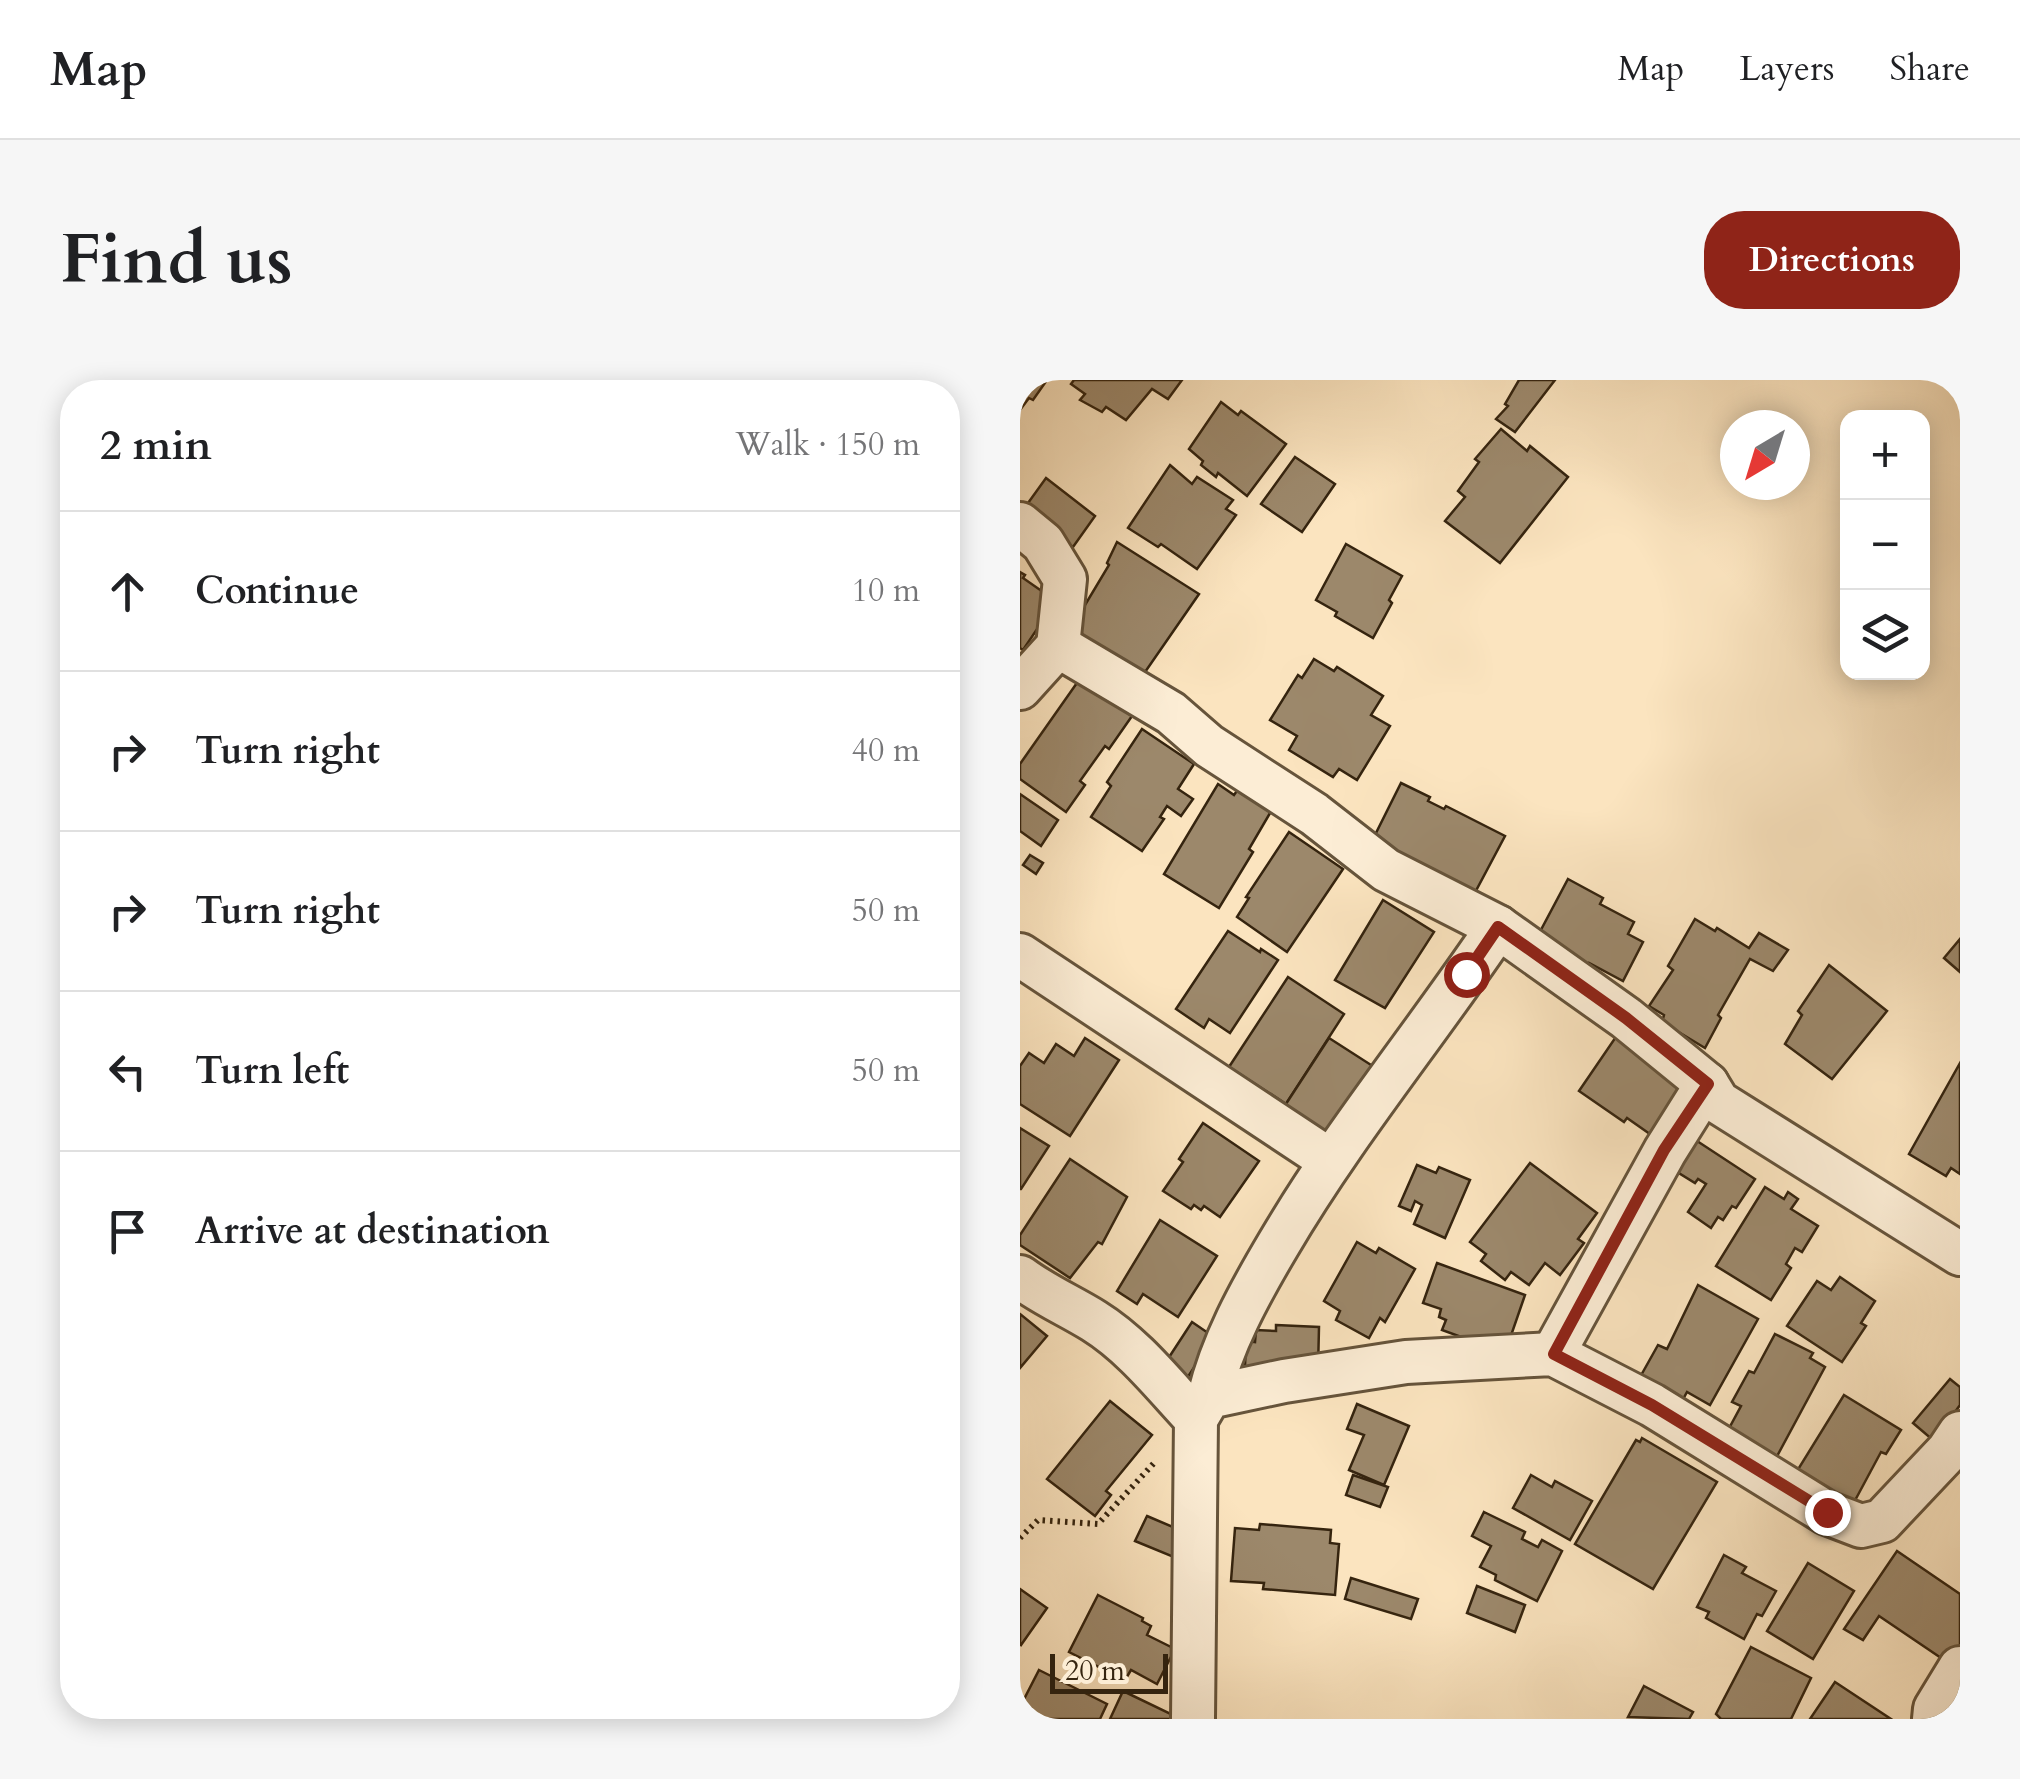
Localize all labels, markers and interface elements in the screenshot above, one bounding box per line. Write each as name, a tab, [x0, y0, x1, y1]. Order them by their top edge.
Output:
text: Map	[50, 37, 148, 102]
text: Map	[1618, 45, 1684, 93]
text: Layers	[1739, 45, 1834, 93]
text: Share	[1889, 45, 1970, 93]
button: Directions	[1704, 211, 1960, 309]
text: Find us	[60, 213, 293, 307]
north arrow	[1720, 410, 1810, 500]
map controls	[1840, 410, 1930, 680]
button: +	[1840, 410, 1930, 500]
text: 2 min	[100, 417, 212, 474]
text: Walk · 150 m	[735, 423, 920, 467]
button: −	[1840, 500, 1930, 590]
icon: ahead	[100, 564, 155, 619]
text: Continue	[195, 565, 359, 617]
text: 10 m	[852, 569, 920, 613]
button: layers	[1840, 590, 1930, 680]
icon: right	[100, 724, 155, 779]
text: Turn right	[195, 725, 380, 777]
text: 40 m	[852, 729, 920, 773]
icon: right	[100, 884, 155, 939]
text: Turn right	[195, 885, 380, 937]
text: 50 m	[852, 889, 920, 933]
route start	[1444, 952, 1490, 998]
icon: left	[100, 1044, 155, 1099]
text: Turn left	[195, 1045, 349, 1097]
text: 50 m	[852, 1049, 920, 1093]
icon: arrive	[100, 1204, 155, 1259]
text: Arrive at destination	[195, 1205, 550, 1257]
route end	[1805, 1490, 1851, 1536]
scale bar	[1050, 1649, 1168, 1694]
text: 20 m	[1065, 1652, 1125, 1690]

